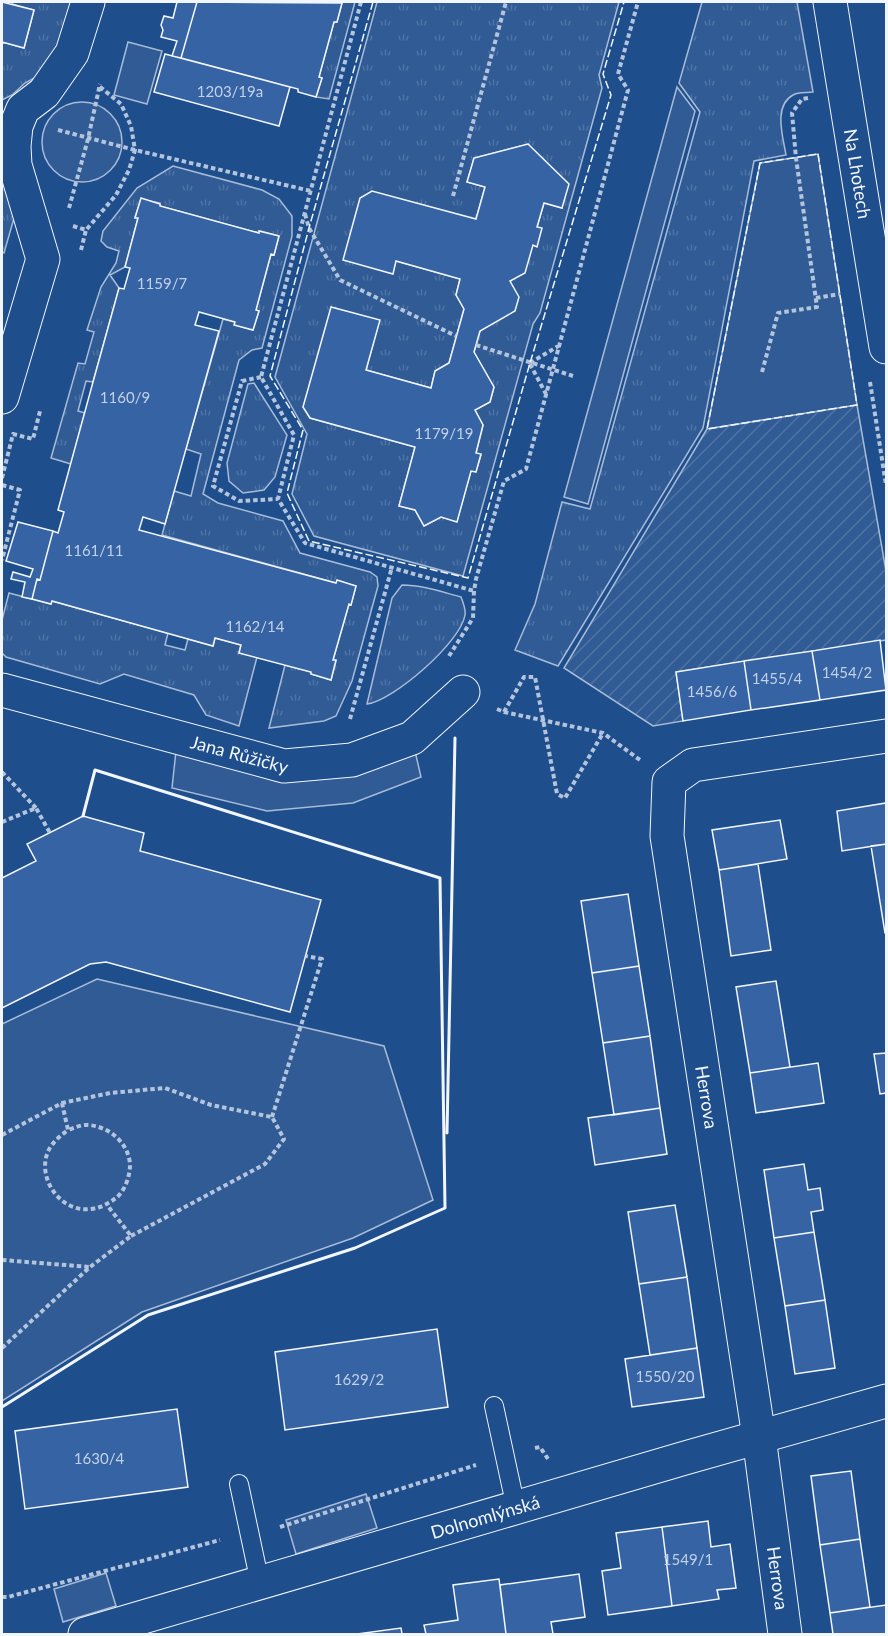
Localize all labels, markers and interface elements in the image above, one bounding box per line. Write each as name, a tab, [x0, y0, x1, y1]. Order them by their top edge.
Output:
house number: 1203/19a	[197, 82, 263, 100]
street label: Na Lhotech	[840, 127, 876, 220]
house number: 1159/7	[137, 274, 187, 292]
house number: 1160/9	[100, 388, 150, 406]
house number: 1179/19	[415, 424, 473, 442]
house number: 1161/11	[65, 541, 123, 559]
house number: 1162/14	[226, 617, 285, 635]
house number: 1454/2	[822, 663, 872, 681]
house number: 1455/4	[752, 669, 802, 687]
house number: 1456/6	[687, 682, 737, 700]
street label: Jana Růžičky	[188, 730, 292, 778]
street label: Herrova	[691, 1064, 723, 1130]
house number: 1550/20	[636, 1367, 695, 1385]
house number: 1629/2	[334, 1370, 384, 1388]
house number: 1630/4	[74, 1449, 124, 1467]
street label: Dolnomlýnská	[428, 1490, 542, 1543]
street label: Herrova	[763, 1545, 793, 1611]
house number: 1549/1	[663, 1550, 713, 1568]

